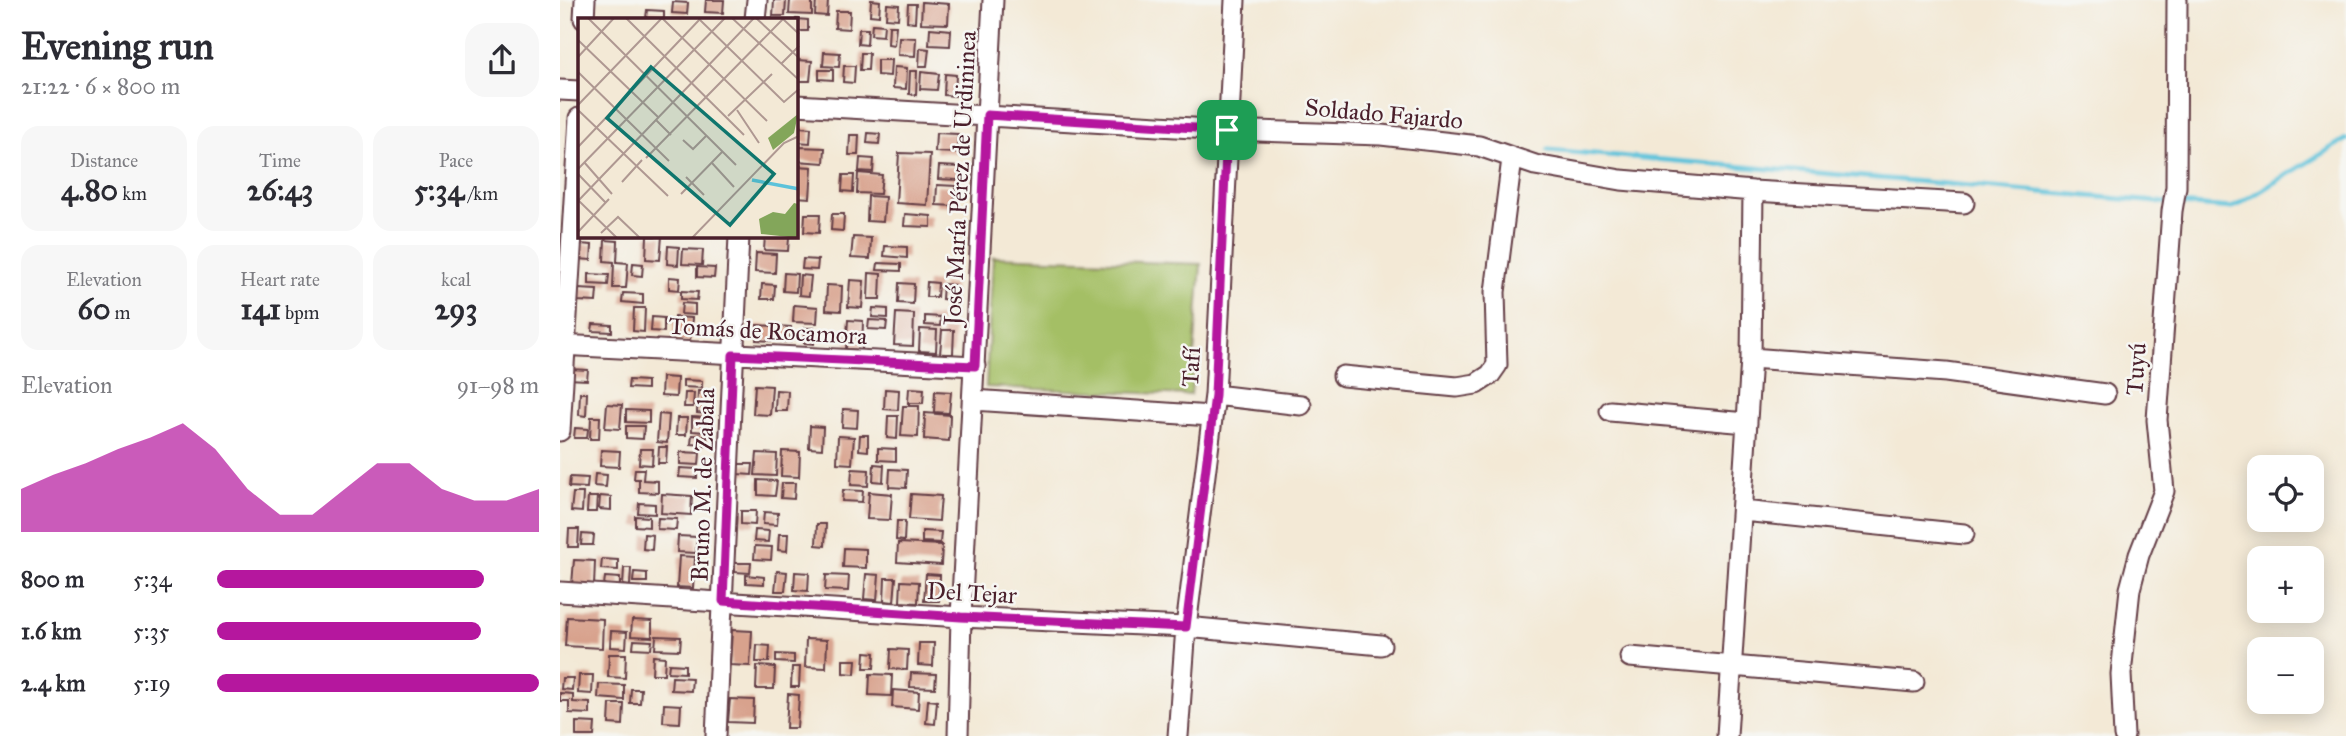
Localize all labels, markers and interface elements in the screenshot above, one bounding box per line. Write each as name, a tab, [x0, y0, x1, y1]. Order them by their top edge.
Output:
inset map	[578, 18, 798, 238]
text: Evening run	[21, 23, 214, 69]
button: share	[465, 23, 539, 97]
street label: José María Pérez de Urdininea	[937, 29, 983, 329]
text: 21:22 · 6 × 800 m	[21, 72, 180, 100]
street label: Soldado Fajardo	[1304, 92, 1464, 136]
pin	[1197, 100, 1257, 160]
icon: arrive	[1208, 111, 1246, 149]
text: Distance	[70, 149, 138, 172]
text: Time	[259, 149, 301, 172]
text: Pace	[439, 149, 473, 172]
text: 4.80	[61, 172, 118, 208]
text: 26:43	[247, 172, 313, 208]
text: 5:34	[414, 172, 464, 208]
text: km	[118, 182, 147, 205]
text: /km	[464, 182, 498, 205]
text: Elevation	[66, 268, 142, 291]
text: Heart rate	[240, 268, 320, 291]
text: kcal	[441, 268, 471, 291]
text: 60	[78, 291, 110, 327]
text: 141	[240, 291, 281, 327]
text: 293	[435, 291, 477, 327]
text: m	[110, 301, 130, 324]
text: bpm	[281, 301, 320, 324]
street label: Tomás de Rocamora	[668, 311, 869, 351]
street label: Tuyú	[2119, 341, 2153, 396]
street label: Tafí	[1175, 345, 1207, 388]
text: Elevation	[21, 371, 112, 399]
text: 91–98 m	[457, 371, 539, 399]
street label: Bruno M. de Zabala	[685, 387, 721, 582]
map controls	[2247, 455, 2324, 714]
button: locate	[2247, 455, 2324, 532]
button: +	[2247, 546, 2324, 623]
text: 800 m	[21, 565, 84, 593]
text: 5:34	[133, 565, 172, 593]
street label: Del Tejar	[926, 576, 1018, 610]
text: 1.6 km	[21, 617, 82, 645]
text: 5:35	[133, 617, 169, 645]
button: −	[2247, 637, 2324, 714]
text: 2.4 km	[21, 669, 86, 697]
text: 5:19	[133, 669, 171, 697]

